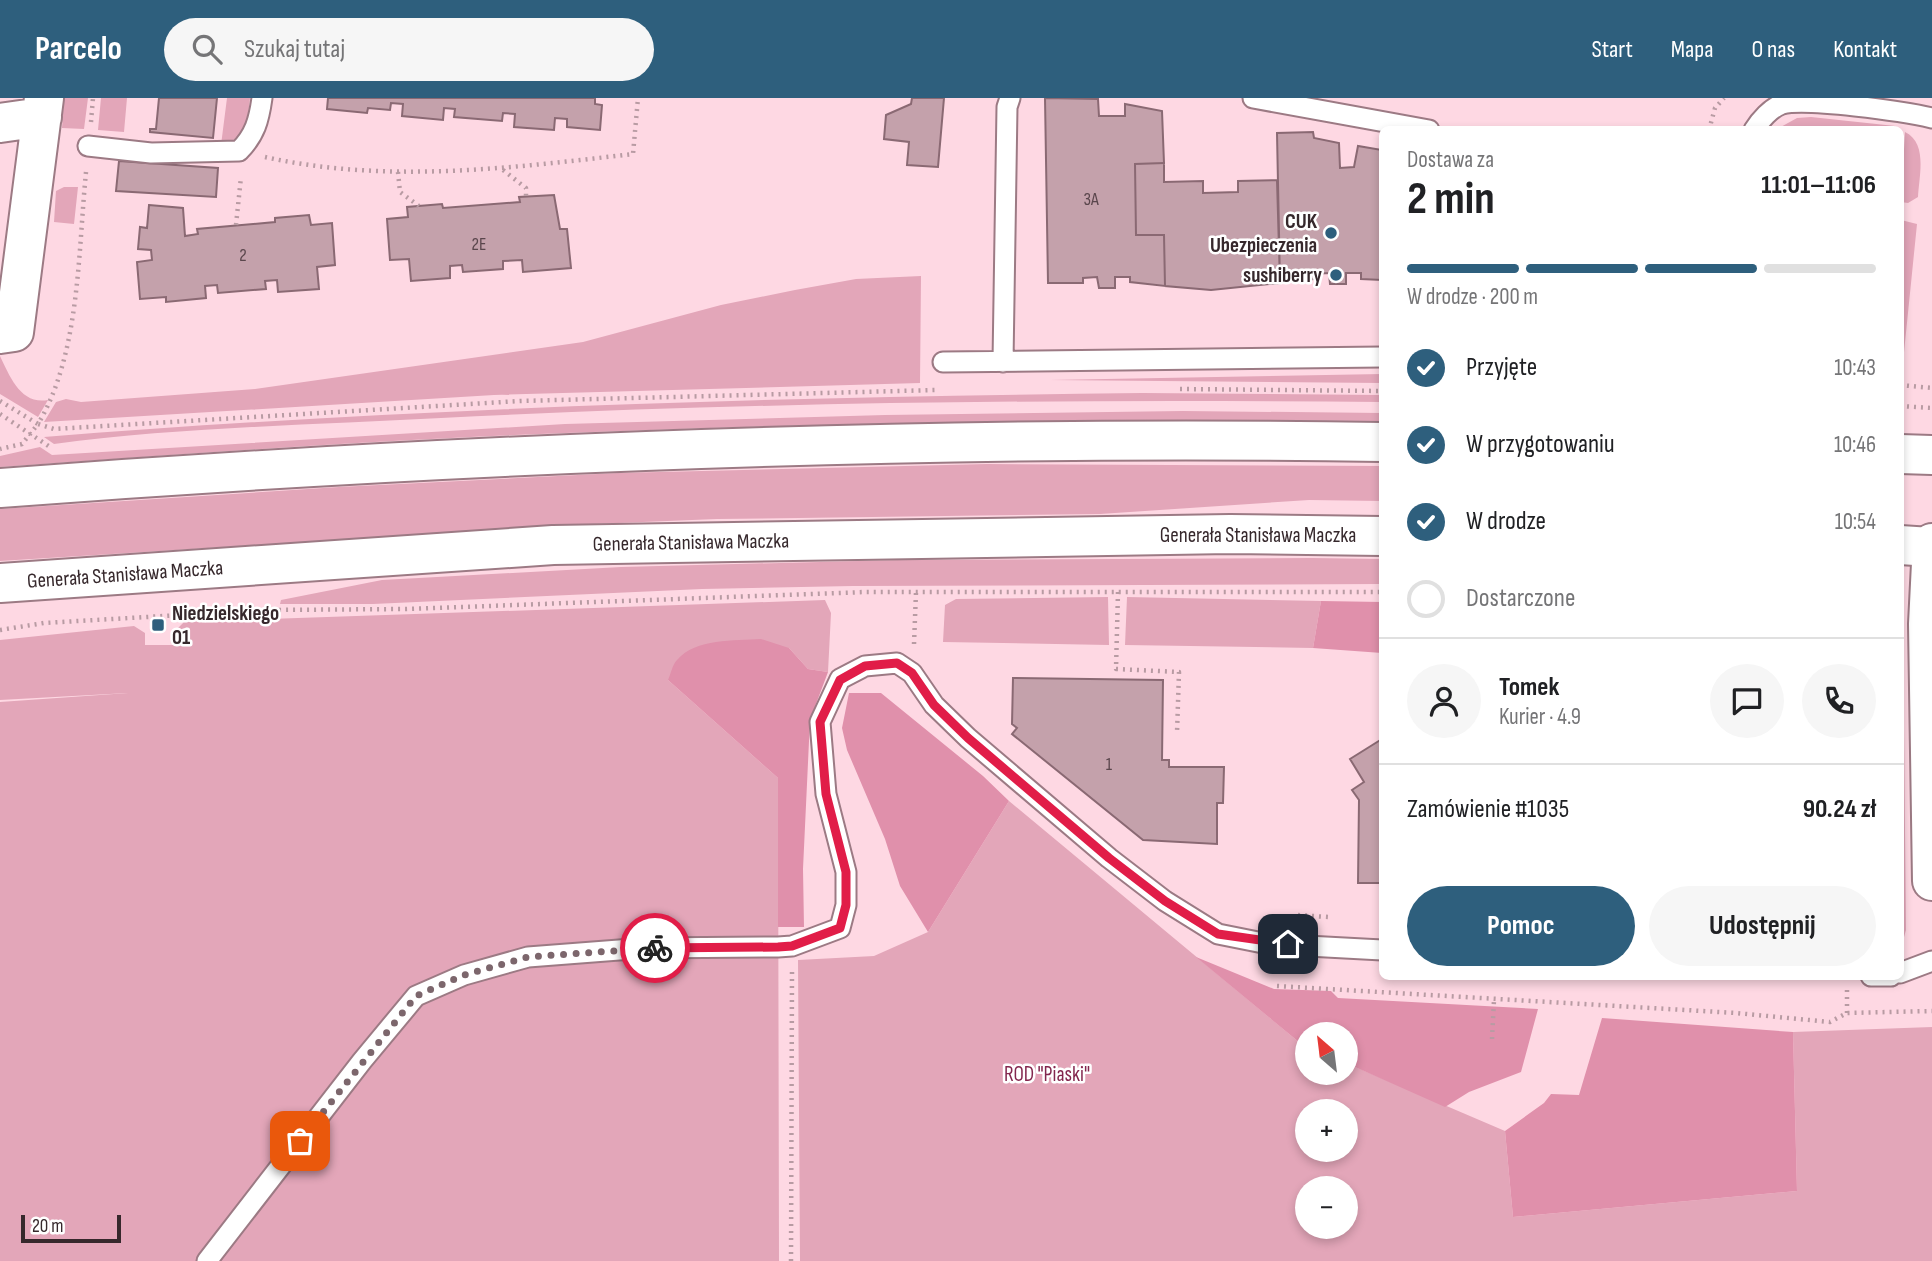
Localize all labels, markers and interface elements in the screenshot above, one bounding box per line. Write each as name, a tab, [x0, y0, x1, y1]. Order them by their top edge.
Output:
search box	[164, 18, 654, 81]
text: Parcelo	[35, 29, 122, 69]
icon: search	[188, 30, 226, 68]
text: Szukaj tutaj	[244, 34, 345, 65]
text: Start	[1592, 35, 1633, 64]
text: Mapa	[1671, 35, 1713, 64]
text: O nas	[1751, 35, 1795, 64]
text: Kontakt	[1833, 35, 1897, 64]
text: Dostawa za	[1407, 146, 1494, 174]
text: 11:01–11:06	[1761, 170, 1876, 201]
text: 2 min	[1407, 172, 1495, 227]
house number: 3A	[1083, 189, 1099, 210]
place label: CUK Ubezpieczenia	[1210, 209, 1318, 258]
marker: CUK Ubezpieczenia	[1323, 225, 1339, 241]
house number: 2E	[472, 234, 486, 255]
house number: 2	[239, 245, 247, 266]
place label: sushiberry	[1243, 263, 1322, 288]
marker: sushiberry	[1328, 267, 1344, 283]
text: W drodze · 200 m	[1407, 283, 1538, 311]
icon: check	[1407, 349, 1445, 387]
text: Przyjęte	[1466, 352, 1537, 383]
text: 10:43	[1834, 354, 1876, 382]
icon: check	[1407, 426, 1445, 464]
text: W przygotowaniu	[1466, 429, 1615, 460]
text: 10:46	[1834, 431, 1876, 459]
icon: check	[1407, 503, 1445, 541]
text: W drodze	[1466, 506, 1546, 537]
text: 10:54	[1835, 508, 1876, 536]
street label: Generała Stanisława Maczka	[1160, 523, 1356, 548]
street label: Generała Stanisława Maczka	[592, 528, 790, 557]
street label: Generała Stanisława Maczka	[26, 555, 224, 594]
text: Dostarczone	[1466, 583, 1575, 614]
place label: Niedzielskiego 01	[172, 601, 279, 650]
marker: Niedzielskiego 01	[150, 617, 166, 633]
button: person	[1407, 664, 1481, 738]
button: chat	[1710, 664, 1784, 738]
button: phone	[1802, 664, 1876, 738]
text: Tomek	[1499, 672, 1559, 703]
text: Kurier · 4.9	[1499, 703, 1581, 731]
house number: 1	[1106, 754, 1113, 775]
text: Zamówienie #1035	[1407, 794, 1569, 825]
text: 90.24 zł	[1803, 794, 1876, 825]
button: Pomoc	[1407, 886, 1635, 966]
button: Udostępnij	[1649, 886, 1876, 966]
courier	[620, 913, 690, 983]
pin	[1258, 914, 1318, 974]
icon: home	[1269, 925, 1307, 963]
icon: bike	[636, 929, 674, 967]
north arrow	[1295, 1022, 1358, 1085]
map controls	[1295, 1022, 1358, 1239]
park label: ROD "Piaski"	[1004, 1062, 1090, 1087]
button: +	[1295, 1099, 1358, 1162]
pin	[270, 1111, 330, 1171]
icon: bag	[281, 1122, 319, 1160]
button: −	[1295, 1176, 1358, 1239]
scale bar	[21, 1212, 121, 1244]
text: 20 m	[32, 1215, 64, 1238]

